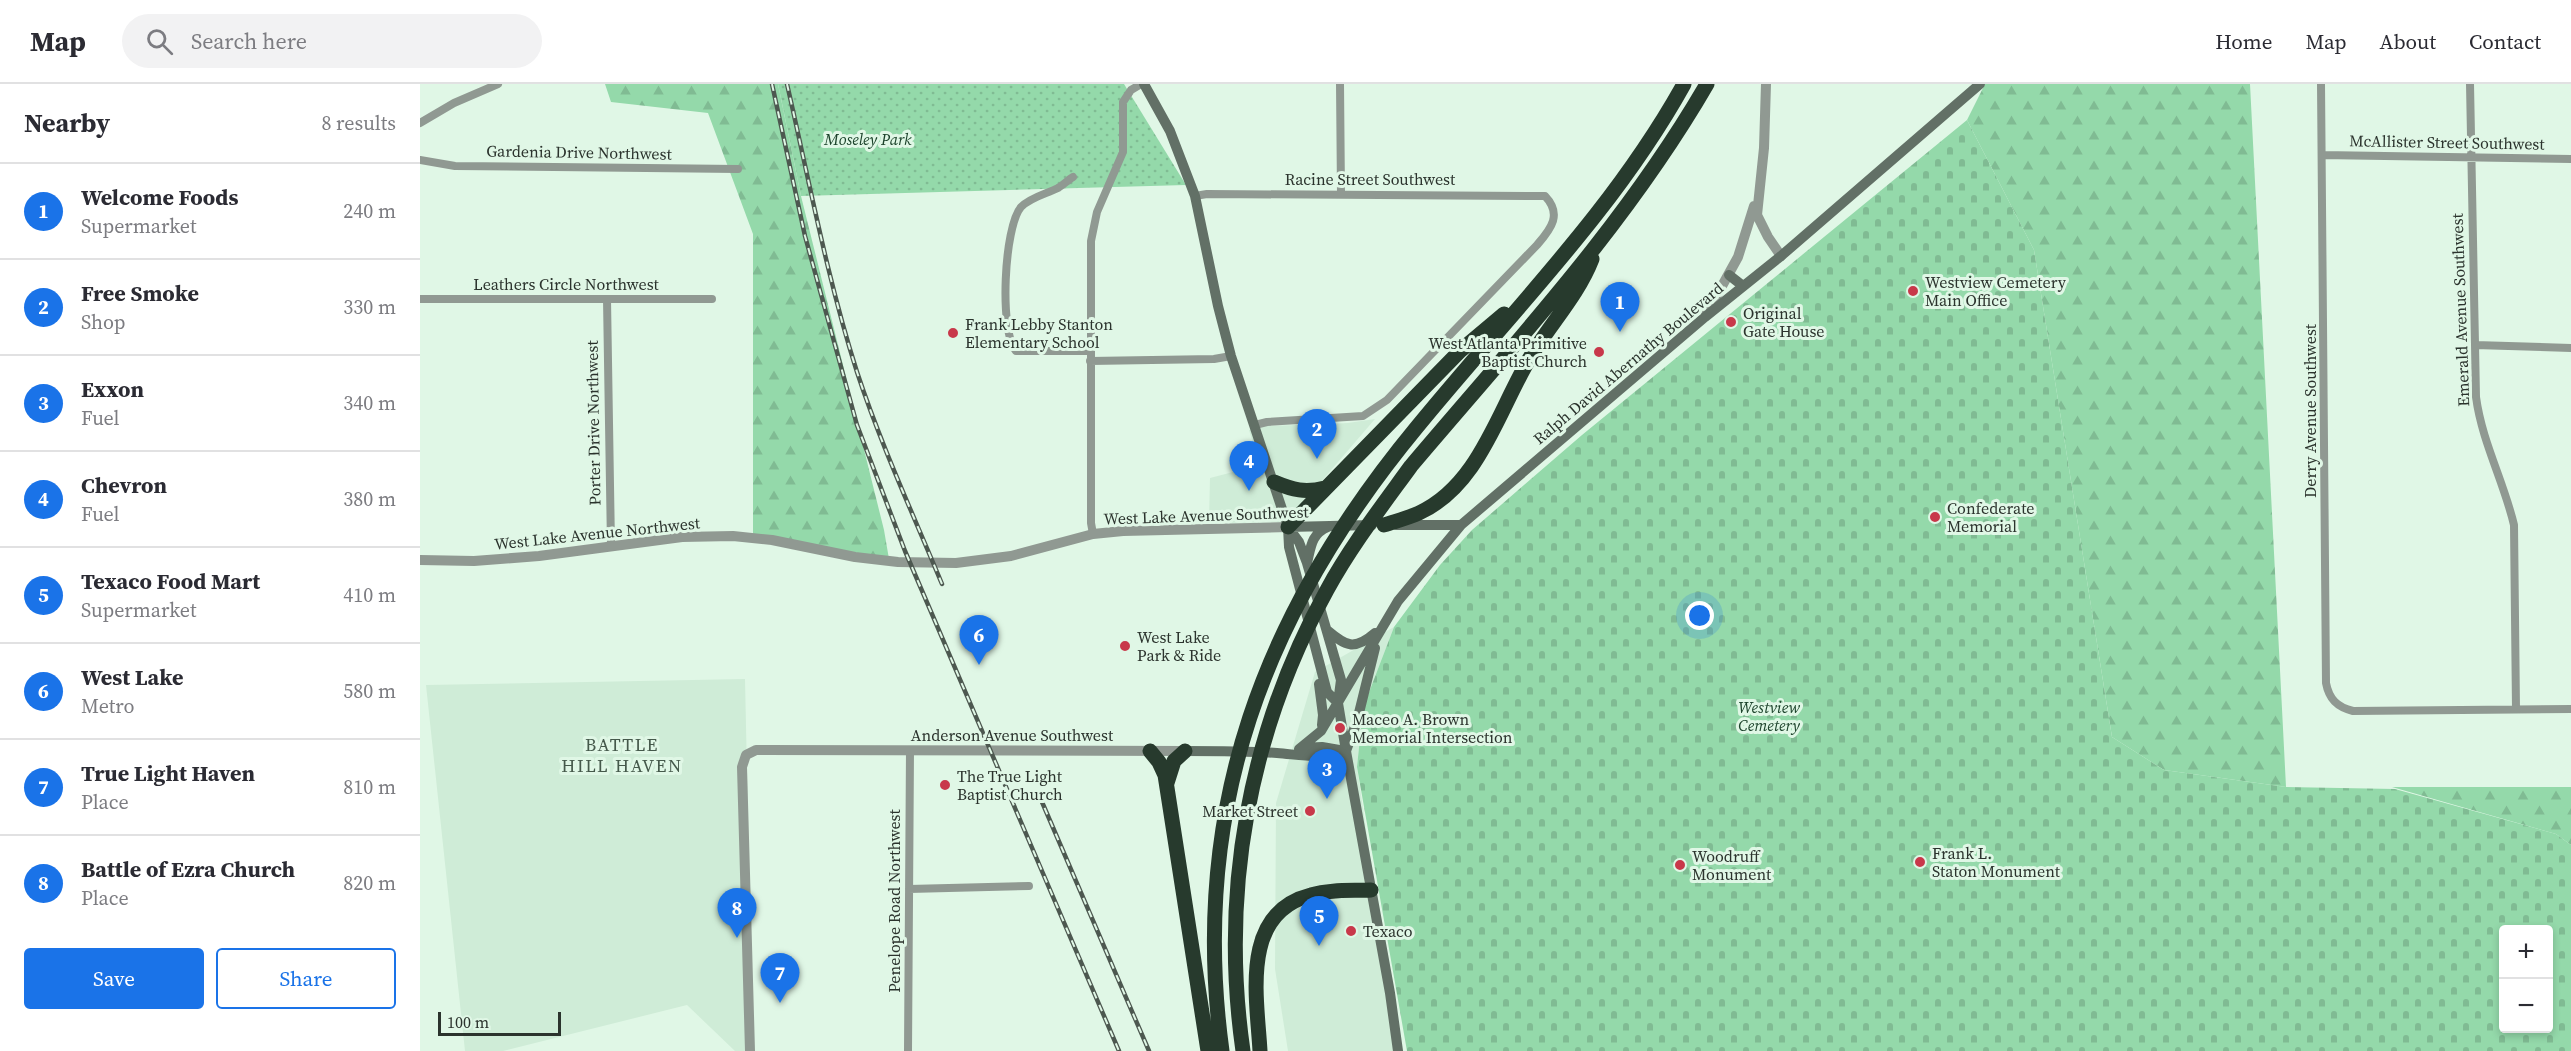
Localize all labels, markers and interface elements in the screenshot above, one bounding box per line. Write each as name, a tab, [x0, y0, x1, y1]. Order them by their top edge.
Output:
search box	[122, 14, 542, 68]
text: Map	[30, 22, 86, 60]
icon: search	[143, 25, 176, 58]
text: Search here	[191, 26, 307, 56]
text: Home	[2215, 27, 2273, 56]
text: Map	[2306, 27, 2347, 56]
text: About	[2380, 27, 2436, 56]
text: Contact	[2469, 27, 2541, 56]
text: Nearby	[24, 105, 110, 141]
text: 8 results	[321, 109, 396, 137]
park label: Moseley Park	[823, 128, 912, 150]
street label: McAllister Street Southwest	[2349, 129, 2546, 155]
street label: Gardenia Drive Northwest	[486, 139, 673, 165]
street label: Racine Street Southwest	[1285, 168, 1456, 190]
text: Welcome Foods	[81, 182, 238, 212]
text: 1	[38, 197, 49, 225]
text: 240 m	[343, 197, 396, 225]
text: Supermarket	[81, 212, 196, 240]
street label: Emerald Avenue Southwest	[2446, 212, 2474, 407]
place label: Westview Cemetery Main Office	[1925, 271, 2067, 311]
street label: Leathers Circle Northwest	[473, 273, 660, 295]
street label: Ralph David Abernathy Boulevard	[1528, 277, 1728, 449]
text: Free Smoke	[81, 278, 199, 308]
pin: 1	[1600, 282, 1640, 332]
marker: Westview Cemetery Main Office	[1906, 284, 1920, 298]
text: 2	[38, 293, 49, 321]
text: 330 m	[343, 293, 396, 321]
place label: Original Gate House	[1743, 302, 1825, 342]
text: Shop	[81, 308, 126, 336]
place label: Frank Lebby Stanton Elementary School	[965, 313, 1113, 353]
marker: Original Gate House	[1724, 315, 1738, 329]
street label: Derry Avenue Southwest	[2299, 323, 2321, 498]
marker: Frank Lebby Stanton Elementary School	[946, 326, 960, 340]
place label: West Atlanta Primitive Baptist Church	[1428, 332, 1587, 372]
street label: Porter Drive Northwest	[581, 339, 605, 506]
marker: West Atlanta Primitive Baptist Church	[1592, 345, 1606, 359]
text: Exxon	[81, 374, 144, 404]
text: 3	[38, 389, 49, 417]
text: 340 m	[343, 389, 396, 417]
text: Fuel	[81, 404, 120, 432]
pin: 2	[1298, 410, 1336, 459]
pin: 4	[1230, 442, 1268, 491]
text: Chevron	[81, 470, 167, 500]
text: 4	[38, 485, 49, 513]
text: 380 m	[343, 485, 396, 513]
place label: Confederate Memorial	[1947, 497, 2035, 537]
text: Fuel	[81, 500, 120, 528]
street label: West Lake Avenue Southwest	[1103, 500, 1310, 530]
marker: Confederate Memorial	[1928, 510, 1942, 524]
street label: West Lake Avenue Northwest	[493, 511, 702, 555]
text: Texaco Food Mart	[81, 566, 260, 596]
text: 5	[38, 581, 49, 609]
text: 410 m	[343, 581, 396, 609]
text: Supermarket	[81, 596, 196, 624]
your location	[1685, 601, 1714, 630]
pin: 6	[960, 616, 998, 665]
place label: West Lake Park & Ride	[1137, 626, 1221, 666]
marker: West Lake Park & Ride	[1118, 639, 1132, 653]
text: West Lake	[81, 662, 183, 692]
text: 6	[38, 677, 49, 705]
text: 580 m	[343, 677, 396, 705]
text: Metro	[81, 692, 135, 720]
park label: Westview Cemetery	[1738, 696, 1800, 736]
place label: Maceo A. Brown Memorial Intersection	[1352, 708, 1513, 748]
marker: Maceo A. Brown Memorial Intersection	[1333, 721, 1347, 735]
street label: Anderson Avenue Southwest	[911, 724, 1114, 746]
district label: BATTLE HILL HAVEN	[561, 732, 683, 778]
pin: 3	[1308, 750, 1346, 799]
text: True Light Haven	[81, 758, 255, 788]
place label: The True Light Baptist Church	[957, 765, 1063, 805]
text: 7	[38, 773, 49, 801]
text: 810 m	[343, 773, 396, 801]
marker: The True Light Baptist Church	[938, 778, 952, 792]
text: Place	[81, 788, 129, 816]
place label: Market Street	[1202, 800, 1299, 822]
marker: Market Street	[1303, 804, 1317, 818]
street label: Penelope Road Northwest	[883, 808, 905, 993]
place label: Frank L. Staton Monument	[1932, 842, 2061, 882]
place label: Woodruff Monument	[1692, 845, 1772, 885]
text: Battle of Ezra Church	[81, 854, 295, 884]
marker: Frank L. Staton Monument	[1913, 855, 1927, 869]
marker: Woodruff Monument	[1673, 858, 1687, 872]
text: 8	[38, 869, 49, 897]
text: 820 m	[343, 869, 396, 897]
text: Place	[81, 884, 129, 912]
pin: 8	[718, 888, 756, 938]
pin: 5	[1300, 896, 1338, 946]
place label: Texaco	[1363, 920, 1413, 942]
marker: Texaco	[1344, 924, 1358, 938]
map controls	[2499, 925, 2553, 1033]
button: +	[2499, 925, 2553, 979]
button: Save	[24, 948, 204, 1009]
button: Share	[216, 948, 396, 1009]
pin: 7	[760, 954, 800, 1003]
button: −	[2499, 979, 2553, 1033]
scale bar	[438, 1009, 561, 1036]
text: 100 m	[447, 1011, 489, 1033]

